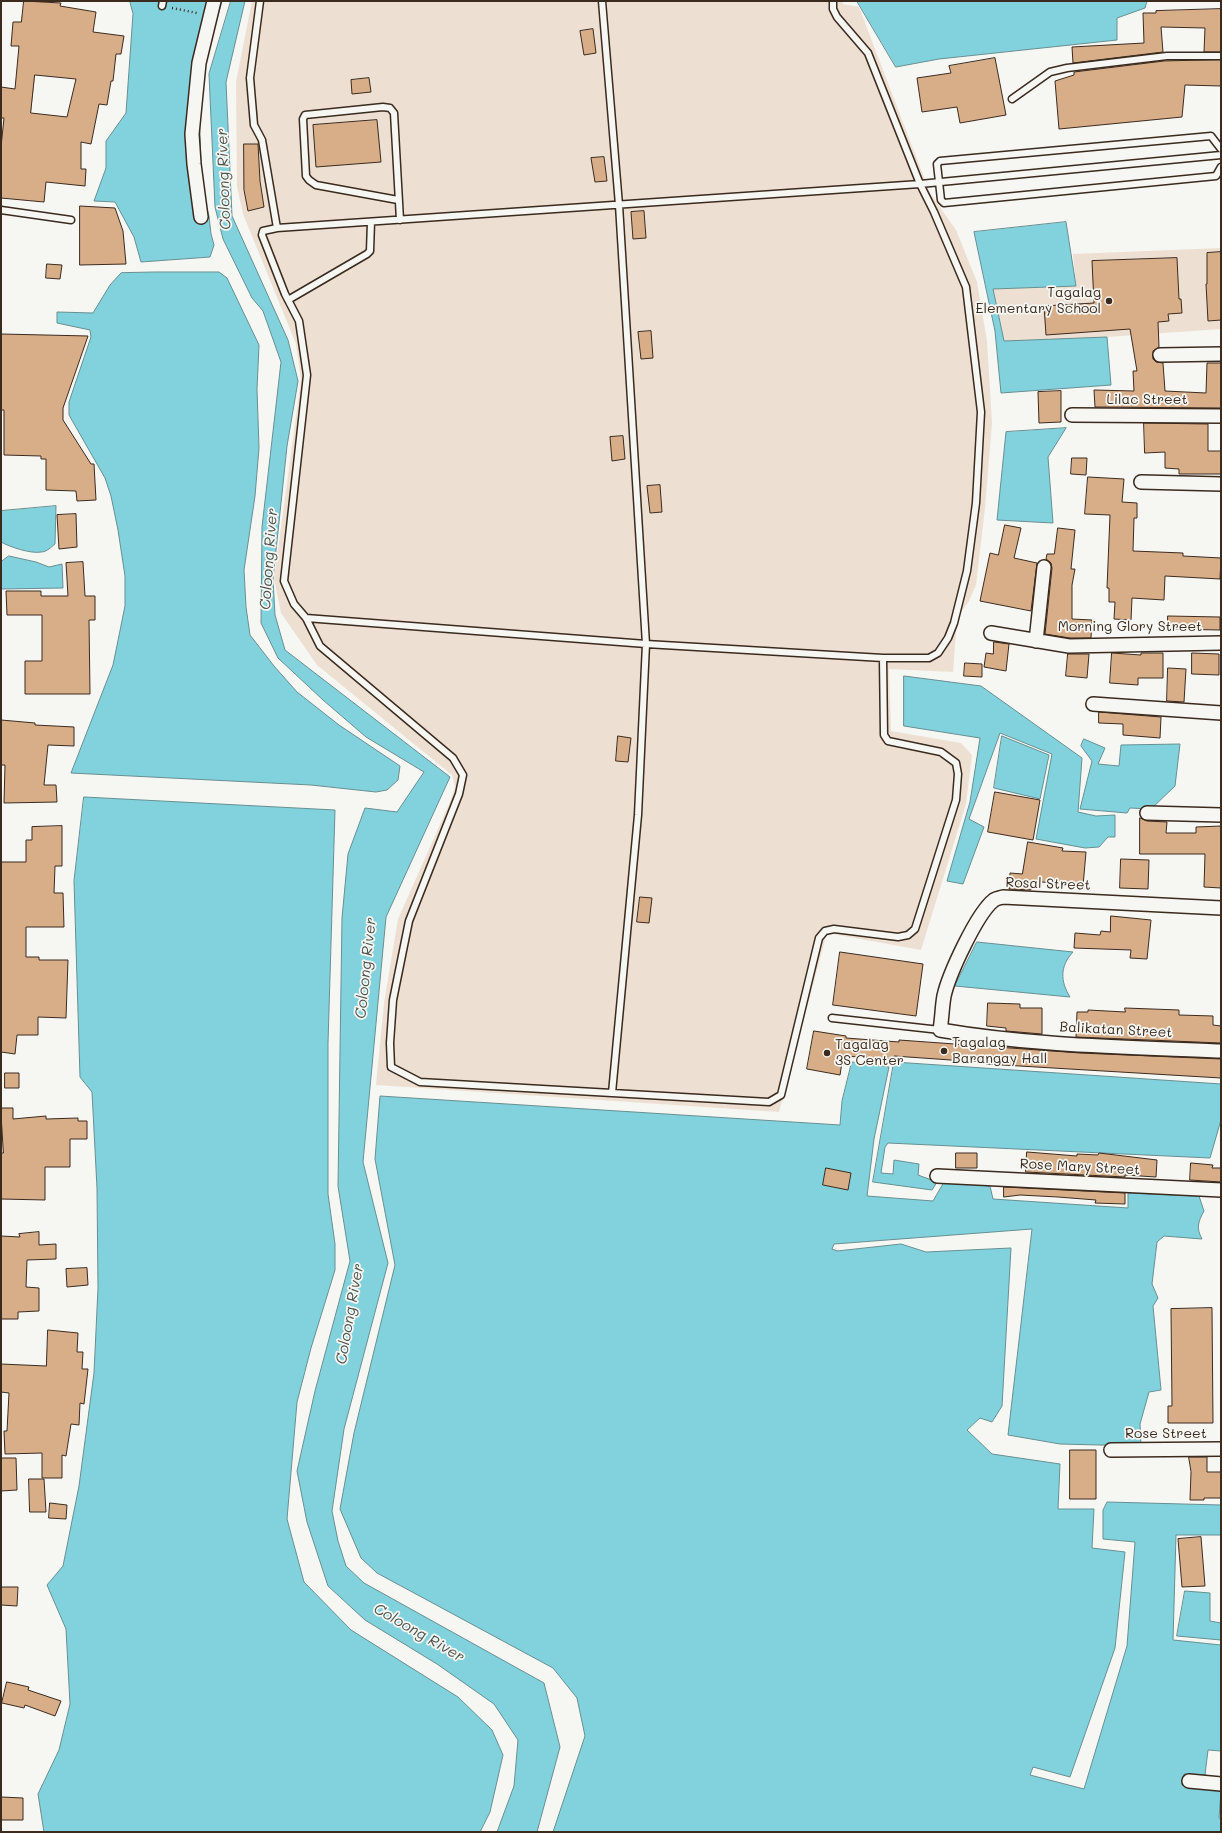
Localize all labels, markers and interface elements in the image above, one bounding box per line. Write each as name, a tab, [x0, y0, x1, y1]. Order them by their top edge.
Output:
water label: Coloong River	[213, 128, 235, 230]
place label: Tagalag Elementary School	[975, 285, 1101, 318]
marker: Tagalag Elementary School	[1104, 296, 1114, 306]
street label: Lilac Street	[1106, 392, 1188, 408]
water label: Coloong River	[256, 508, 282, 610]
street label: Morning Glory Street	[1058, 619, 1202, 635]
street label: Rosal Street	[1005, 874, 1091, 894]
water label: Coloong River	[352, 916, 380, 1020]
street label: Balikatan Street	[1059, 1019, 1173, 1041]
place label: Tagalag Barangay Hall	[952, 1035, 1047, 1068]
place label: Tagalag 3S Center	[835, 1037, 904, 1070]
marker: Tagalag Barangay Hall	[939, 1046, 949, 1056]
marker: Tagalag 3S Center	[822, 1048, 832, 1058]
street label: Rose Mary Street	[1019, 1155, 1141, 1179]
water label: Coloong River	[332, 1262, 368, 1366]
street label: Rose Street	[1125, 1426, 1207, 1442]
water label: Coloong River	[370, 1600, 468, 1666]

